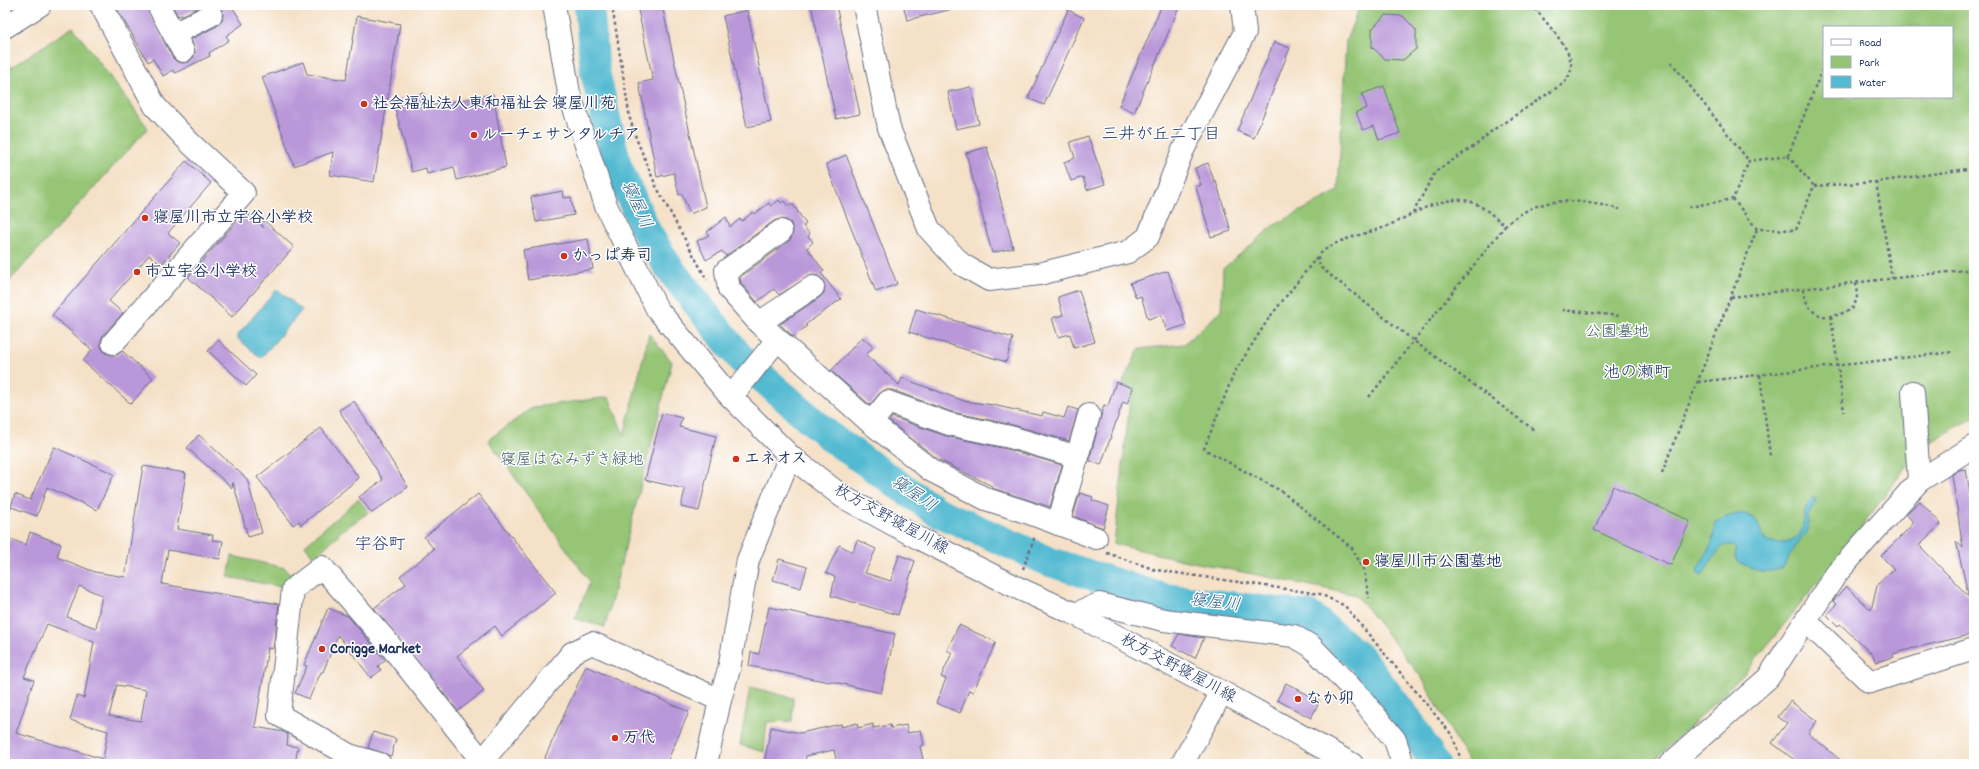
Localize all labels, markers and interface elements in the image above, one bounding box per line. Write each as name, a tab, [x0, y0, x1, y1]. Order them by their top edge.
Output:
legend	[1823, 26, 1953, 98]
text: Road	[1859, 35, 1881, 52]
text: Park	[1859, 55, 1880, 72]
text: Water	[1859, 75, 1886, 92]
place label: 社会福祉法人東和福祉会 寝屋川苑	[372, 93, 616, 116]
marker: 社会福祉法人東和福祉会 寝屋川苑	[359, 99, 369, 109]
place label: ルーチェサンタルチア	[482, 124, 640, 147]
district label: 三井が丘二丁目	[1102, 124, 1221, 148]
marker: ルーチェサンタルチア	[469, 130, 479, 140]
water label: 寝屋川	[613, 177, 657, 233]
place label: 寝屋川市立宇谷小学校	[153, 207, 313, 230]
marker: 寝屋川市立宇谷小学校	[140, 213, 150, 223]
place label: かっぱ寿司	[572, 245, 652, 268]
marker: かっぱ寿司	[559, 251, 569, 261]
place label: 市立宇谷小学校	[145, 261, 257, 284]
marker: 市立宇谷小学校	[132, 267, 142, 277]
park label: 公園墓地	[1585, 321, 1649, 344]
district label: 池の瀬町	[1603, 362, 1671, 386]
place label: エネオス	[744, 448, 807, 471]
park label: 寝屋はなみずき緑地	[500, 449, 644, 472]
marker: エネオス	[731, 454, 741, 464]
water label: 寝屋川	[885, 471, 941, 519]
street label: 枚方交野寝屋川線	[829, 479, 953, 561]
district label: 宇谷町	[355, 534, 406, 558]
place label: 寝屋川市公園墓地	[1374, 551, 1502, 574]
marker: 寝屋川市公園墓地	[1361, 557, 1371, 567]
water label: 寝屋川	[1188, 589, 1242, 619]
street label: 枚方交野寝屋川線	[1116, 629, 1240, 709]
place label: Corigge Market	[330, 638, 421, 661]
marker: Corigge Market	[317, 644, 327, 654]
place label: なか卯	[1306, 688, 1354, 711]
marker: なか卯	[1293, 694, 1303, 704]
place label: 万代	[623, 727, 655, 750]
marker: 万代	[610, 733, 620, 743]

